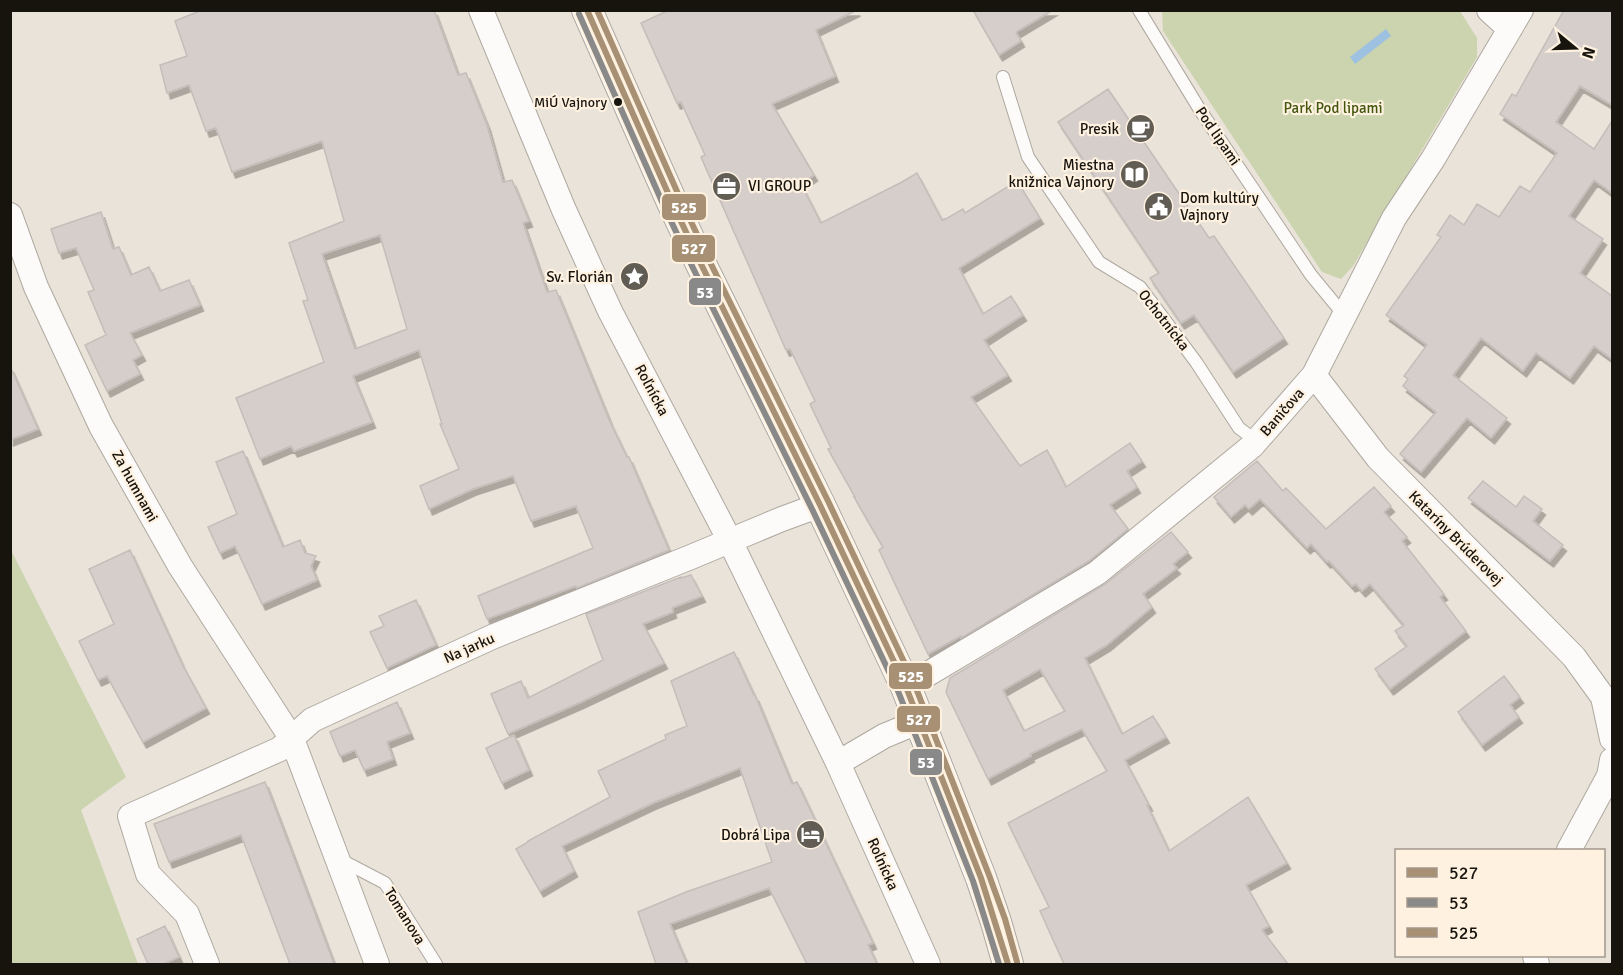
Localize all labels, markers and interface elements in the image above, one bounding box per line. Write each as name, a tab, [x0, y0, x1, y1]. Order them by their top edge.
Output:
north arrow	[1545, 18, 1605, 78]
text: N	[1577, 44, 1600, 61]
place label: MiÚ Vajnory	[534, 94, 607, 111]
marker: MiÚ Vajnory	[612, 96, 624, 108]
park label: Park Pod lipami	[1283, 99, 1383, 117]
street label: Pod lipami	[1192, 103, 1244, 169]
cafe icon: Presik	[1124, 113, 1156, 145]
place label: Presik	[1080, 120, 1119, 138]
place label: Miestna knižnica Vajnory	[1009, 156, 1114, 191]
library icon: Miestna knižnica Vajnory	[1119, 158, 1151, 190]
office icon: VI GROUP	[711, 170, 743, 202]
place label: VI GROUP	[748, 177, 811, 195]
place label: Dom kultúry Vajnory	[1180, 189, 1259, 224]
public building icon: Dom kultúry Vajnory	[1143, 191, 1175, 223]
line badge: 525	[661, 193, 707, 221]
text: 525	[671, 198, 697, 218]
line badge: 527	[671, 234, 716, 263]
text: 527	[681, 239, 707, 259]
place icon: Sv. Florián	[618, 261, 650, 293]
place label: Sv. Florián	[546, 268, 613, 286]
line badge: 53	[688, 277, 722, 306]
text: 53	[696, 283, 714, 303]
street label: Ochotnícka	[1135, 286, 1193, 354]
street label: Roľnícka	[631, 361, 673, 419]
street label: Baničova	[1256, 384, 1308, 440]
street label: Za humnami	[108, 447, 162, 525]
street label: Kataríny Brúderovej	[1405, 487, 1507, 589]
street label: Na jarku	[441, 629, 497, 667]
line badge: 525	[888, 662, 933, 690]
text: 525	[898, 667, 924, 687]
line badge: 527	[896, 705, 941, 733]
text: 527	[906, 710, 932, 730]
line badge: 53	[909, 748, 943, 776]
text: 53	[917, 753, 935, 773]
hotel icon: Dobrá Lipa	[795, 819, 827, 851]
place label: Dobrá Lipa	[721, 826, 790, 844]
street label: Roľnícka	[863, 835, 903, 893]
legend	[1395, 849, 1605, 957]
text: 527	[1449, 862, 1478, 884]
street label: Tomanova	[380, 884, 430, 948]
text: 53	[1449, 892, 1468, 914]
text: 525	[1449, 922, 1478, 944]

